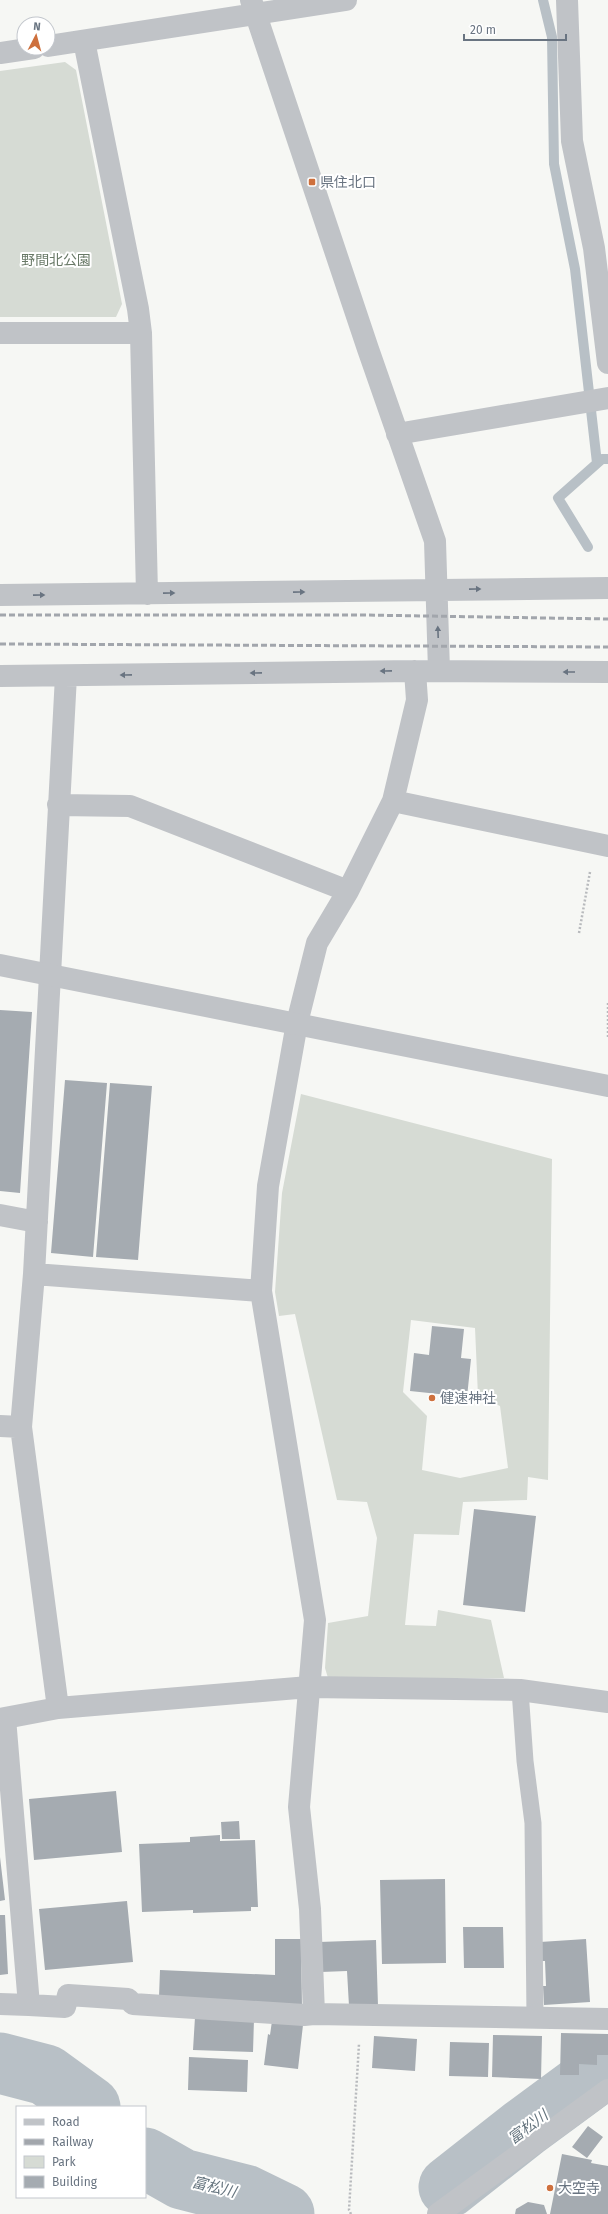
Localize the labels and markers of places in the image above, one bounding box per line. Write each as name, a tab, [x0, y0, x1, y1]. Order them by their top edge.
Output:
place label: 県住北口	[320, 174, 376, 191]
marker: 県住北口	[307, 177, 317, 187]
place label: 健速神社	[440, 1390, 496, 1407]
marker: 健速神社	[427, 1393, 437, 1403]
place label: 大空寺	[558, 2180, 600, 2197]
marker: 大空寺	[545, 2183, 555, 2193]

